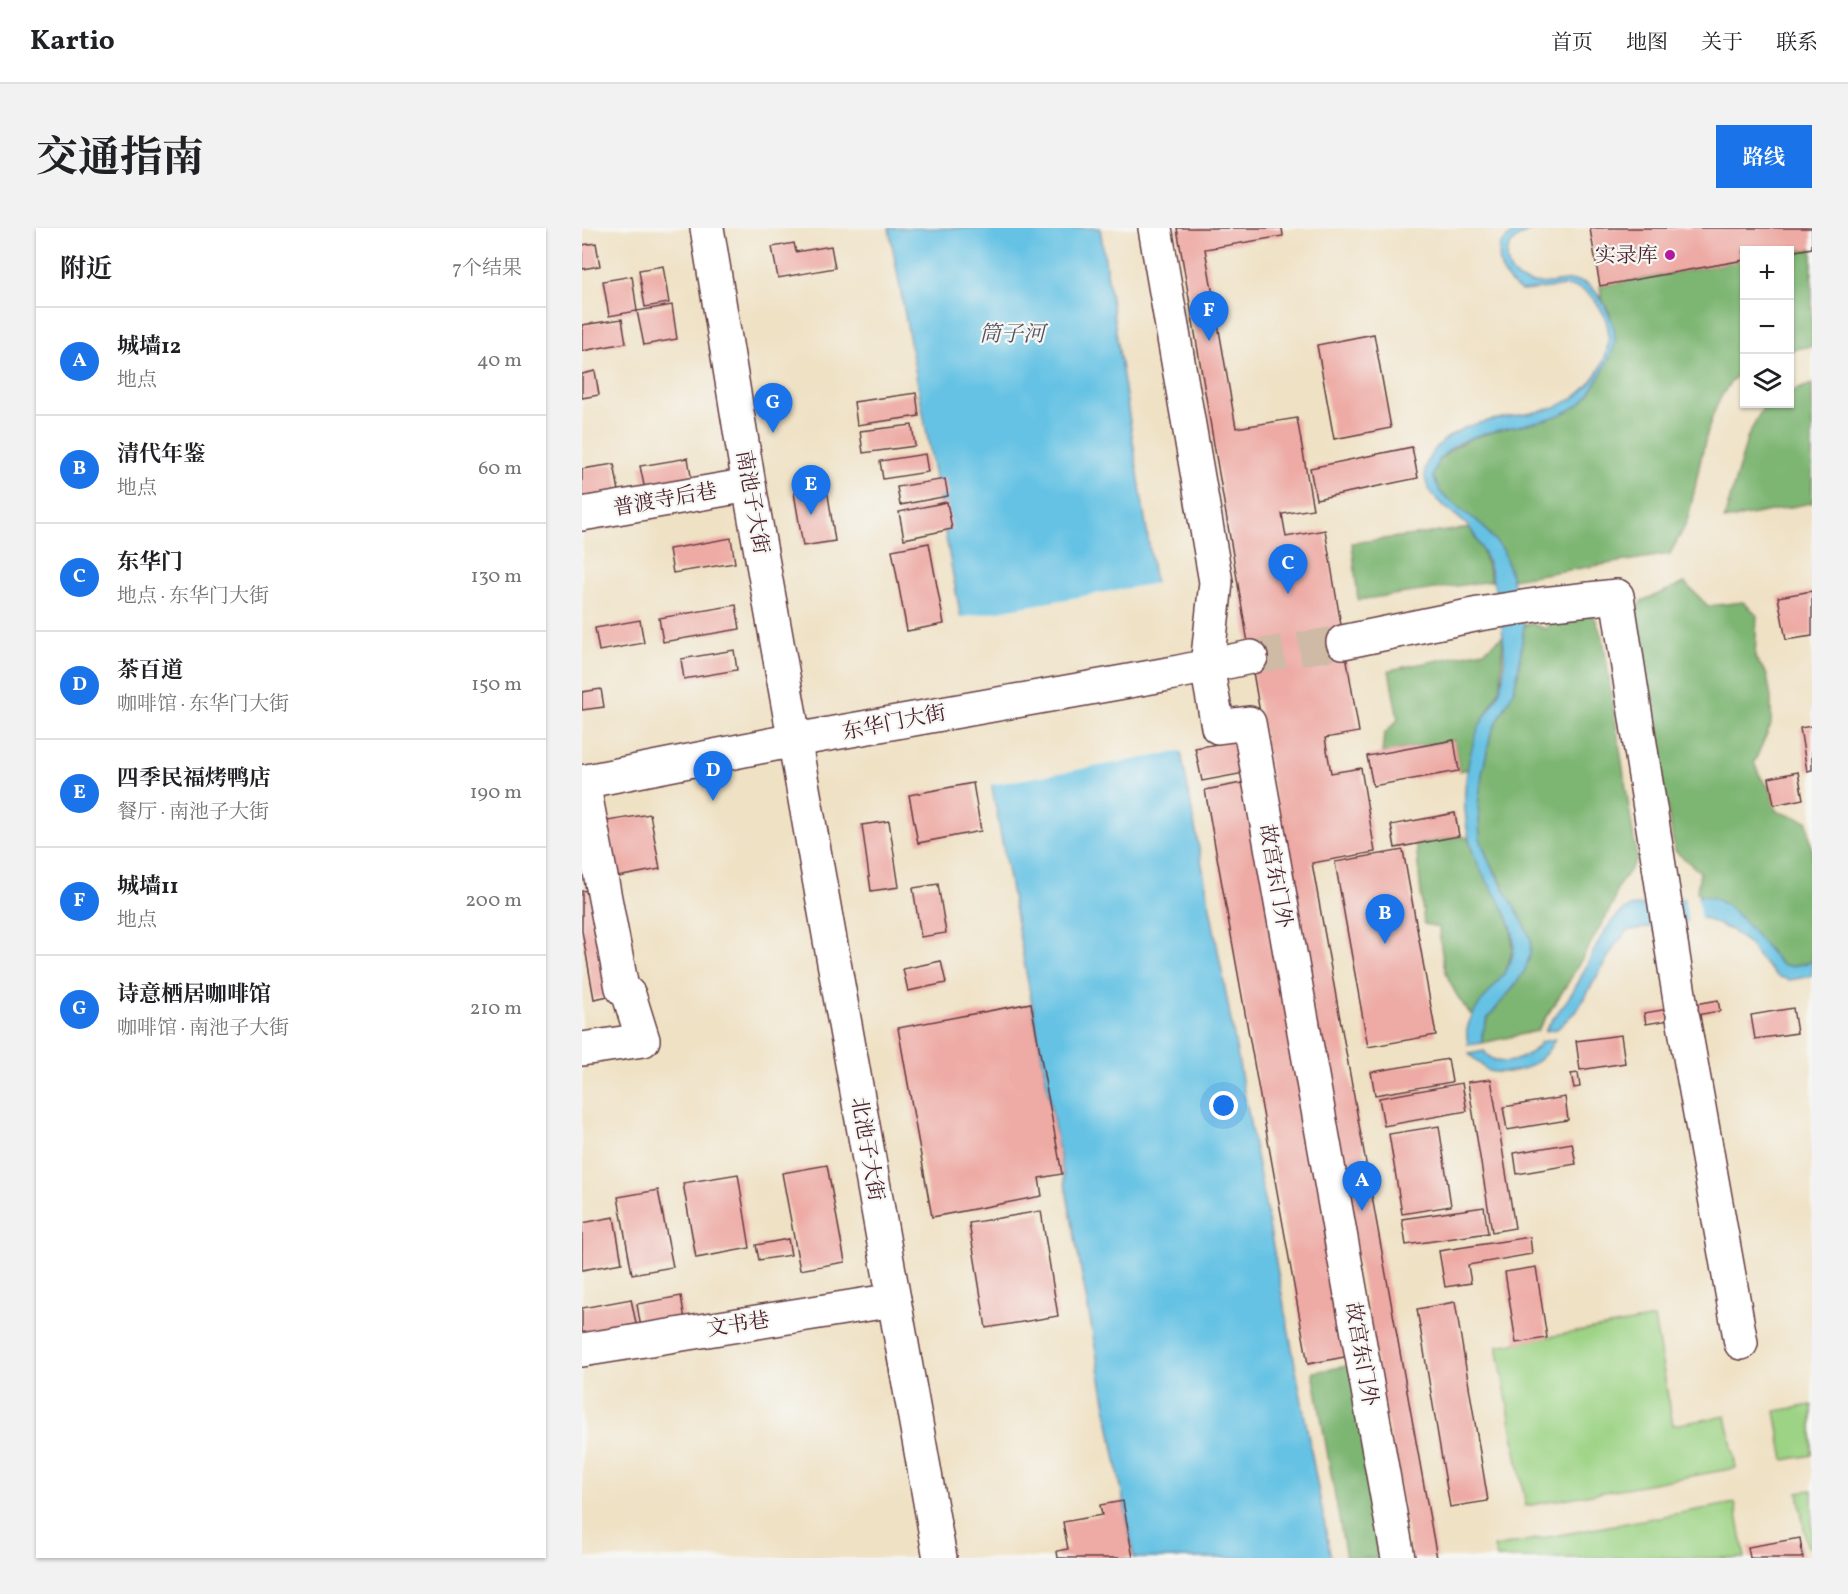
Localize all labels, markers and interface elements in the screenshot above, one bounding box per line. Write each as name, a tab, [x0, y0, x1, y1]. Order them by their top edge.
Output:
text: Kartio	[30, 22, 115, 61]
text: 首页	[1551, 29, 1593, 58]
text: 地图	[1626, 29, 1668, 58]
text: 关于	[1701, 29, 1743, 58]
text: 联系	[1776, 29, 1818, 58]
button: 路线	[1716, 125, 1812, 188]
text: 交通指南	[36, 131, 204, 190]
place label: 实录库	[1595, 242, 1658, 271]
map controls	[1740, 246, 1794, 408]
button: +	[1740, 246, 1794, 300]
marker: 实录库	[1663, 248, 1677, 262]
text: 附近	[60, 252, 112, 288]
text: 7个结果	[452, 255, 522, 283]
pin: F	[1190, 291, 1228, 341]
button: −	[1740, 300, 1794, 354]
water label: 筒子河	[979, 320, 1049, 351]
text: 城墙12	[117, 332, 181, 363]
text: A	[72, 347, 87, 375]
text: 40 m	[477, 347, 522, 375]
button: layers	[1740, 354, 1794, 408]
text: 地点	[117, 367, 157, 395]
pin: G	[754, 384, 792, 433]
text: 清代年鉴	[117, 440, 205, 471]
street label: 南池子大街	[728, 448, 775, 556]
text: B	[73, 455, 86, 483]
text: 60 m	[478, 455, 522, 483]
pin: E	[792, 466, 830, 515]
text: 地点	[117, 475, 157, 503]
street label: 普渡寺后巷	[611, 477, 719, 524]
pin: C	[1268, 544, 1308, 594]
text: 东华门	[117, 548, 183, 579]
text: C	[73, 563, 86, 591]
text: 130 m	[471, 563, 522, 591]
text: 地点 · 东华门大街	[117, 583, 269, 611]
text: 茶百道	[117, 656, 183, 687]
text: D	[72, 671, 87, 699]
text: 150 m	[471, 671, 522, 699]
text: 咖啡馆 · 东华门大街	[117, 691, 289, 719]
street label: 东华门大街	[840, 699, 949, 748]
pin: D	[694, 752, 732, 801]
text: 四季民福烤鸭店	[117, 764, 271, 795]
text: E	[73, 779, 86, 807]
text: 190 m	[470, 779, 522, 807]
text: 餐厅 · 南池子大街	[117, 799, 269, 827]
street label: 故宫东门外	[1251, 822, 1298, 930]
text: 城墙11	[117, 872, 179, 903]
text: F	[74, 887, 85, 915]
text: 200 m	[465, 887, 522, 915]
pin: B	[1366, 894, 1404, 944]
text: 地点	[117, 907, 157, 935]
text: 诗意栖居咖啡馆	[117, 980, 271, 1011]
text: G	[72, 995, 87, 1023]
text: 210 m	[470, 995, 522, 1023]
text: 咖啡馆 · 南池子大街	[117, 1015, 289, 1043]
your location	[1209, 1091, 1238, 1120]
street label: 北池子大街	[843, 1095, 890, 1203]
pin: A	[1342, 1162, 1382, 1211]
street label: 故宫东门外	[1337, 1300, 1384, 1408]
street label: 文书巷	[705, 1306, 772, 1345]

